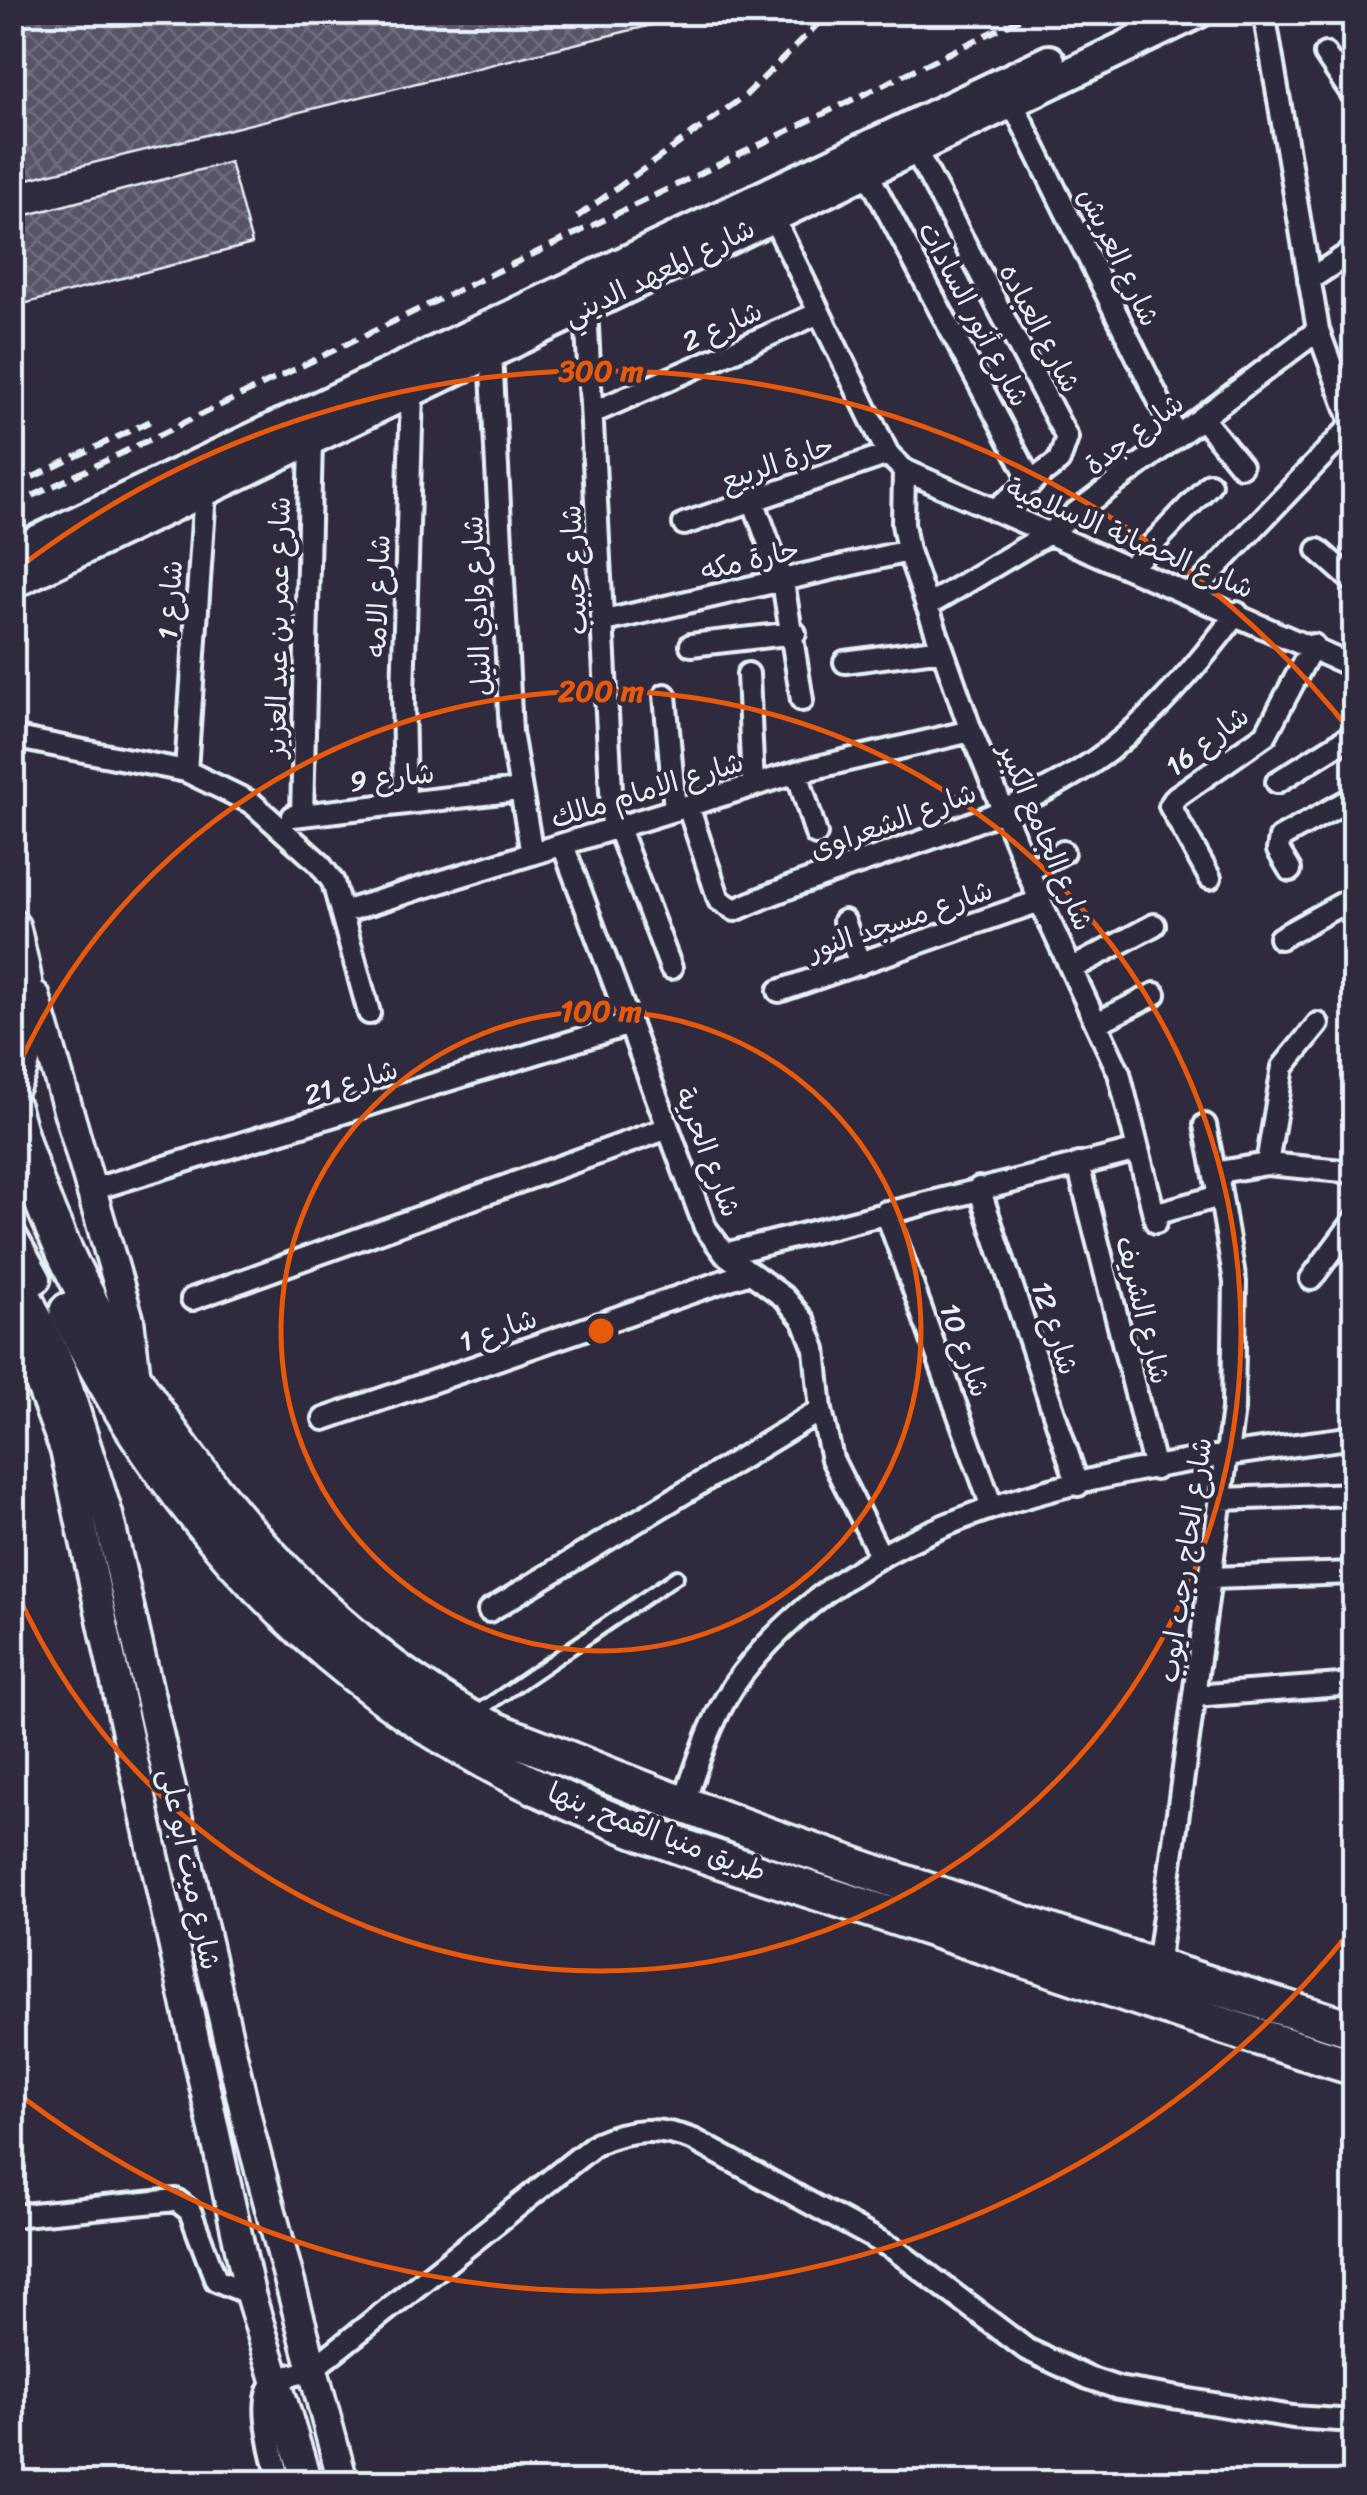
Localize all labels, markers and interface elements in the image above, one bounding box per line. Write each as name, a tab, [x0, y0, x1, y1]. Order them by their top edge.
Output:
street label: شارع العريش	[1064, 179, 1174, 335]
street label: شارع المعهد الديني	[555, 204, 763, 340]
street label: شارع أنور السادات	[904, 212, 1044, 416]
street label: شارع العباده	[985, 254, 1095, 402]
street label: شارع 2	[674, 287, 770, 365]
text: 300 m	[557, 344, 644, 398]
street label: شارع جدة	[1073, 380, 1195, 488]
street label: حارة الربيع	[713, 421, 841, 505]
street label: شارع الحضانة الاسلامية	[998, 464, 1262, 612]
street label: شارع عمر بن عبد العزيز	[251, 496, 305, 760]
street label: شارع حبيب	[546, 504, 602, 636]
street label: شارع وادي النيل	[448, 514, 506, 698]
street label: حارة مكه	[696, 525, 804, 595]
street label: شارع الامه	[351, 534, 405, 658]
street label: شارع 1	[143, 558, 197, 642]
text: 200 m	[558, 664, 644, 718]
street label: شارع 16	[1154, 693, 1260, 789]
street label: شارع الجامع الكبير	[983, 733, 1108, 939]
street label: شارع الامام مالك	[544, 737, 750, 843]
street label: شارع 9	[347, 748, 437, 806]
street label: شارع الشعراوى	[803, 768, 983, 874]
street label: شارع مسجد النور	[799, 865, 999, 975]
text: 100 m	[560, 984, 642, 1038]
street label: شارع 21	[298, 1045, 404, 1119]
street label: شارع الحرية	[661, 1080, 755, 1224]
street label: شارع الشريف	[1101, 1231, 1185, 1389]
street label: شارع 12	[1017, 1275, 1093, 1381]
street label: شارع 1	[452, 1294, 544, 1366]
street label: شارع 10	[925, 1296, 1005, 1404]
centre of rings	[583, 1313, 619, 1349]
street label: شارع الحاج رجب ايوب	[1144, 1434, 1226, 1686]
street label: شارع ميت ابو على	[145, 1764, 235, 1974]
street label: طريق منيا القمح, بنها	[540, 1768, 774, 1896]

